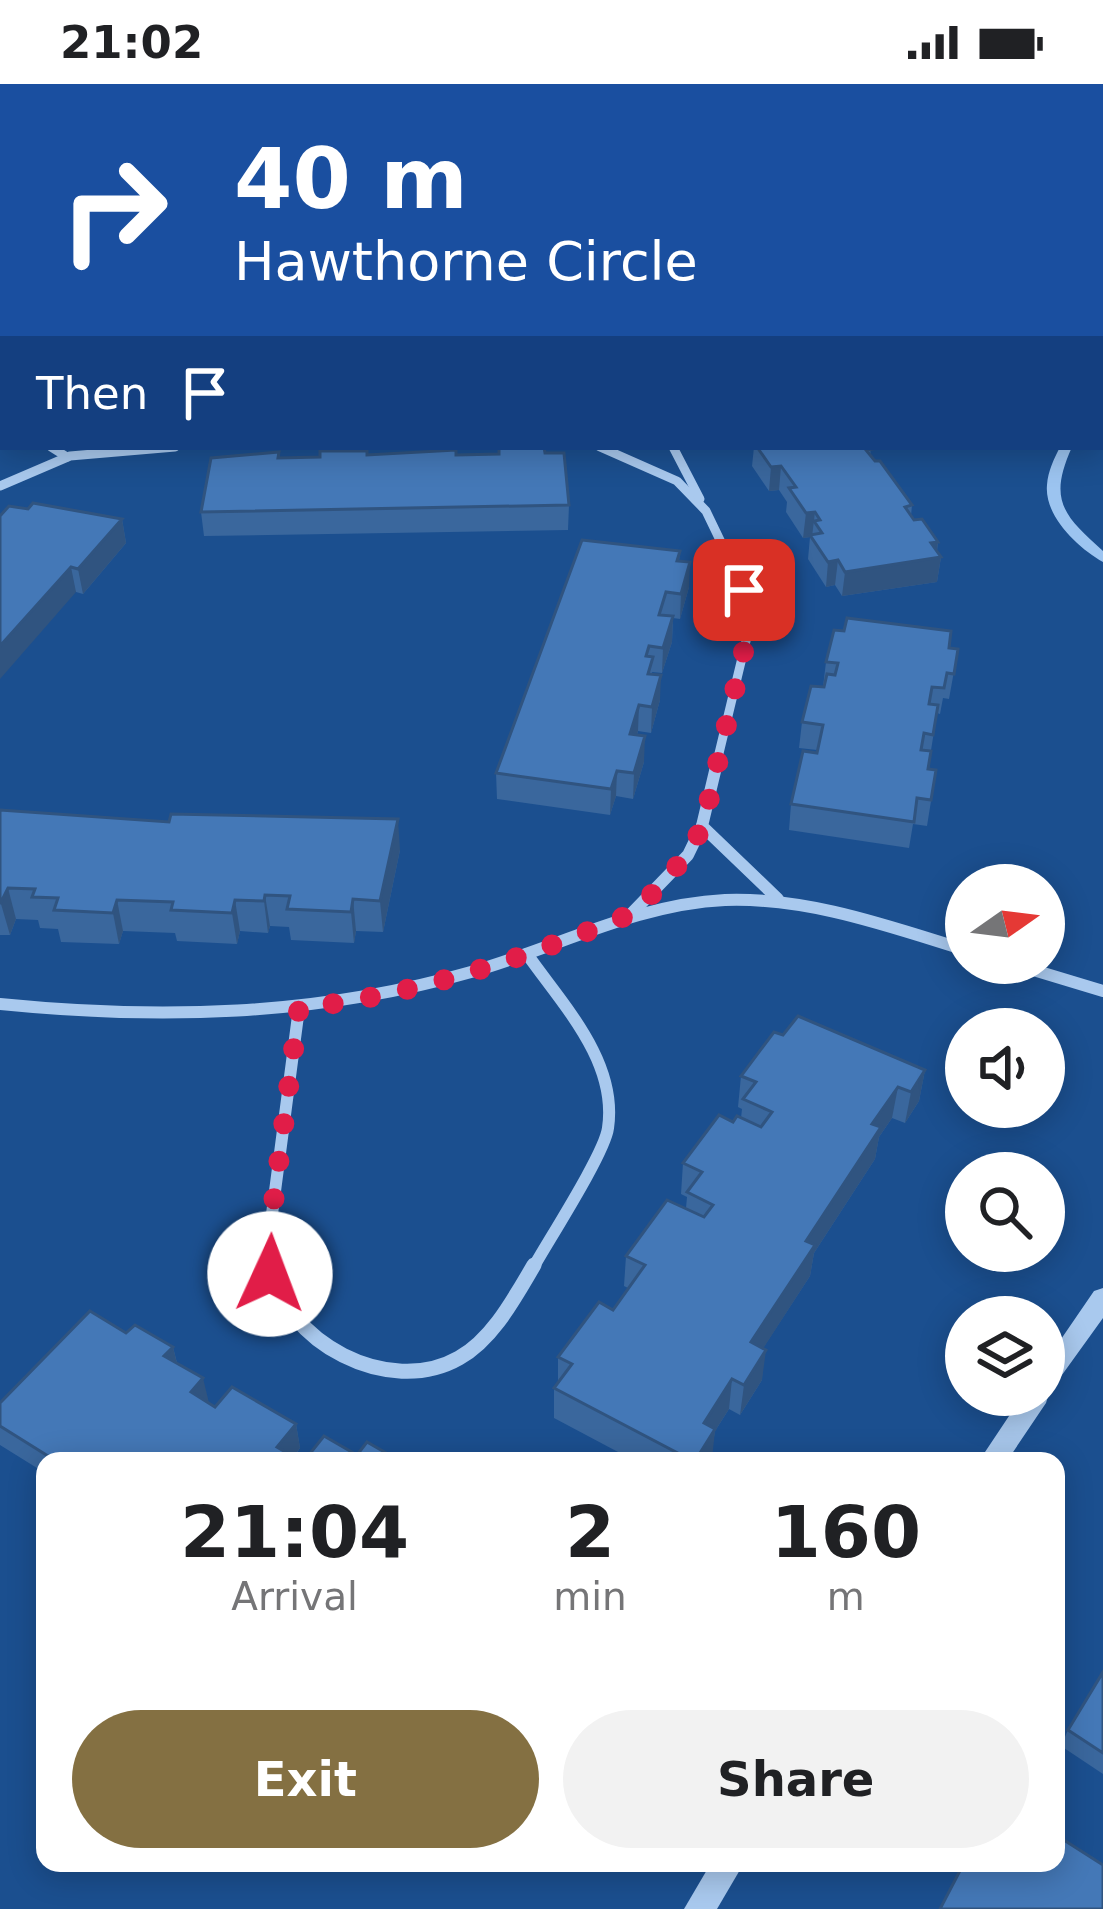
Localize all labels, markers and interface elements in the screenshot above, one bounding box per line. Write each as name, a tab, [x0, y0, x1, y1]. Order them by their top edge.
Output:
text: 21:02	[60, 16, 203, 69]
text: 40 m	[234, 130, 468, 228]
icon: right	[36, 132, 192, 288]
text: Hawthorne Circle	[234, 230, 698, 293]
icon: arrive	[172, 360, 238, 426]
text: Then	[36, 367, 148, 420]
pin	[693, 539, 795, 641]
icon: arrive	[711, 557, 777, 623]
north arrow	[945, 864, 1065, 984]
map controls	[945, 864, 1065, 1416]
button: sound	[945, 1008, 1065, 1128]
button: search	[945, 1152, 1065, 1272]
position arrow	[207, 1211, 333, 1337]
button: layers	[945, 1296, 1065, 1416]
text: 21:04	[180, 1490, 409, 1574]
text: 2	[565, 1490, 615, 1574]
text: 160	[771, 1490, 921, 1574]
text: Arrival	[231, 1574, 358, 1619]
text: min	[553, 1574, 627, 1619]
text: m	[827, 1574, 865, 1619]
button: Exit	[72, 1710, 539, 1848]
button: Share	[563, 1710, 1029, 1848]

